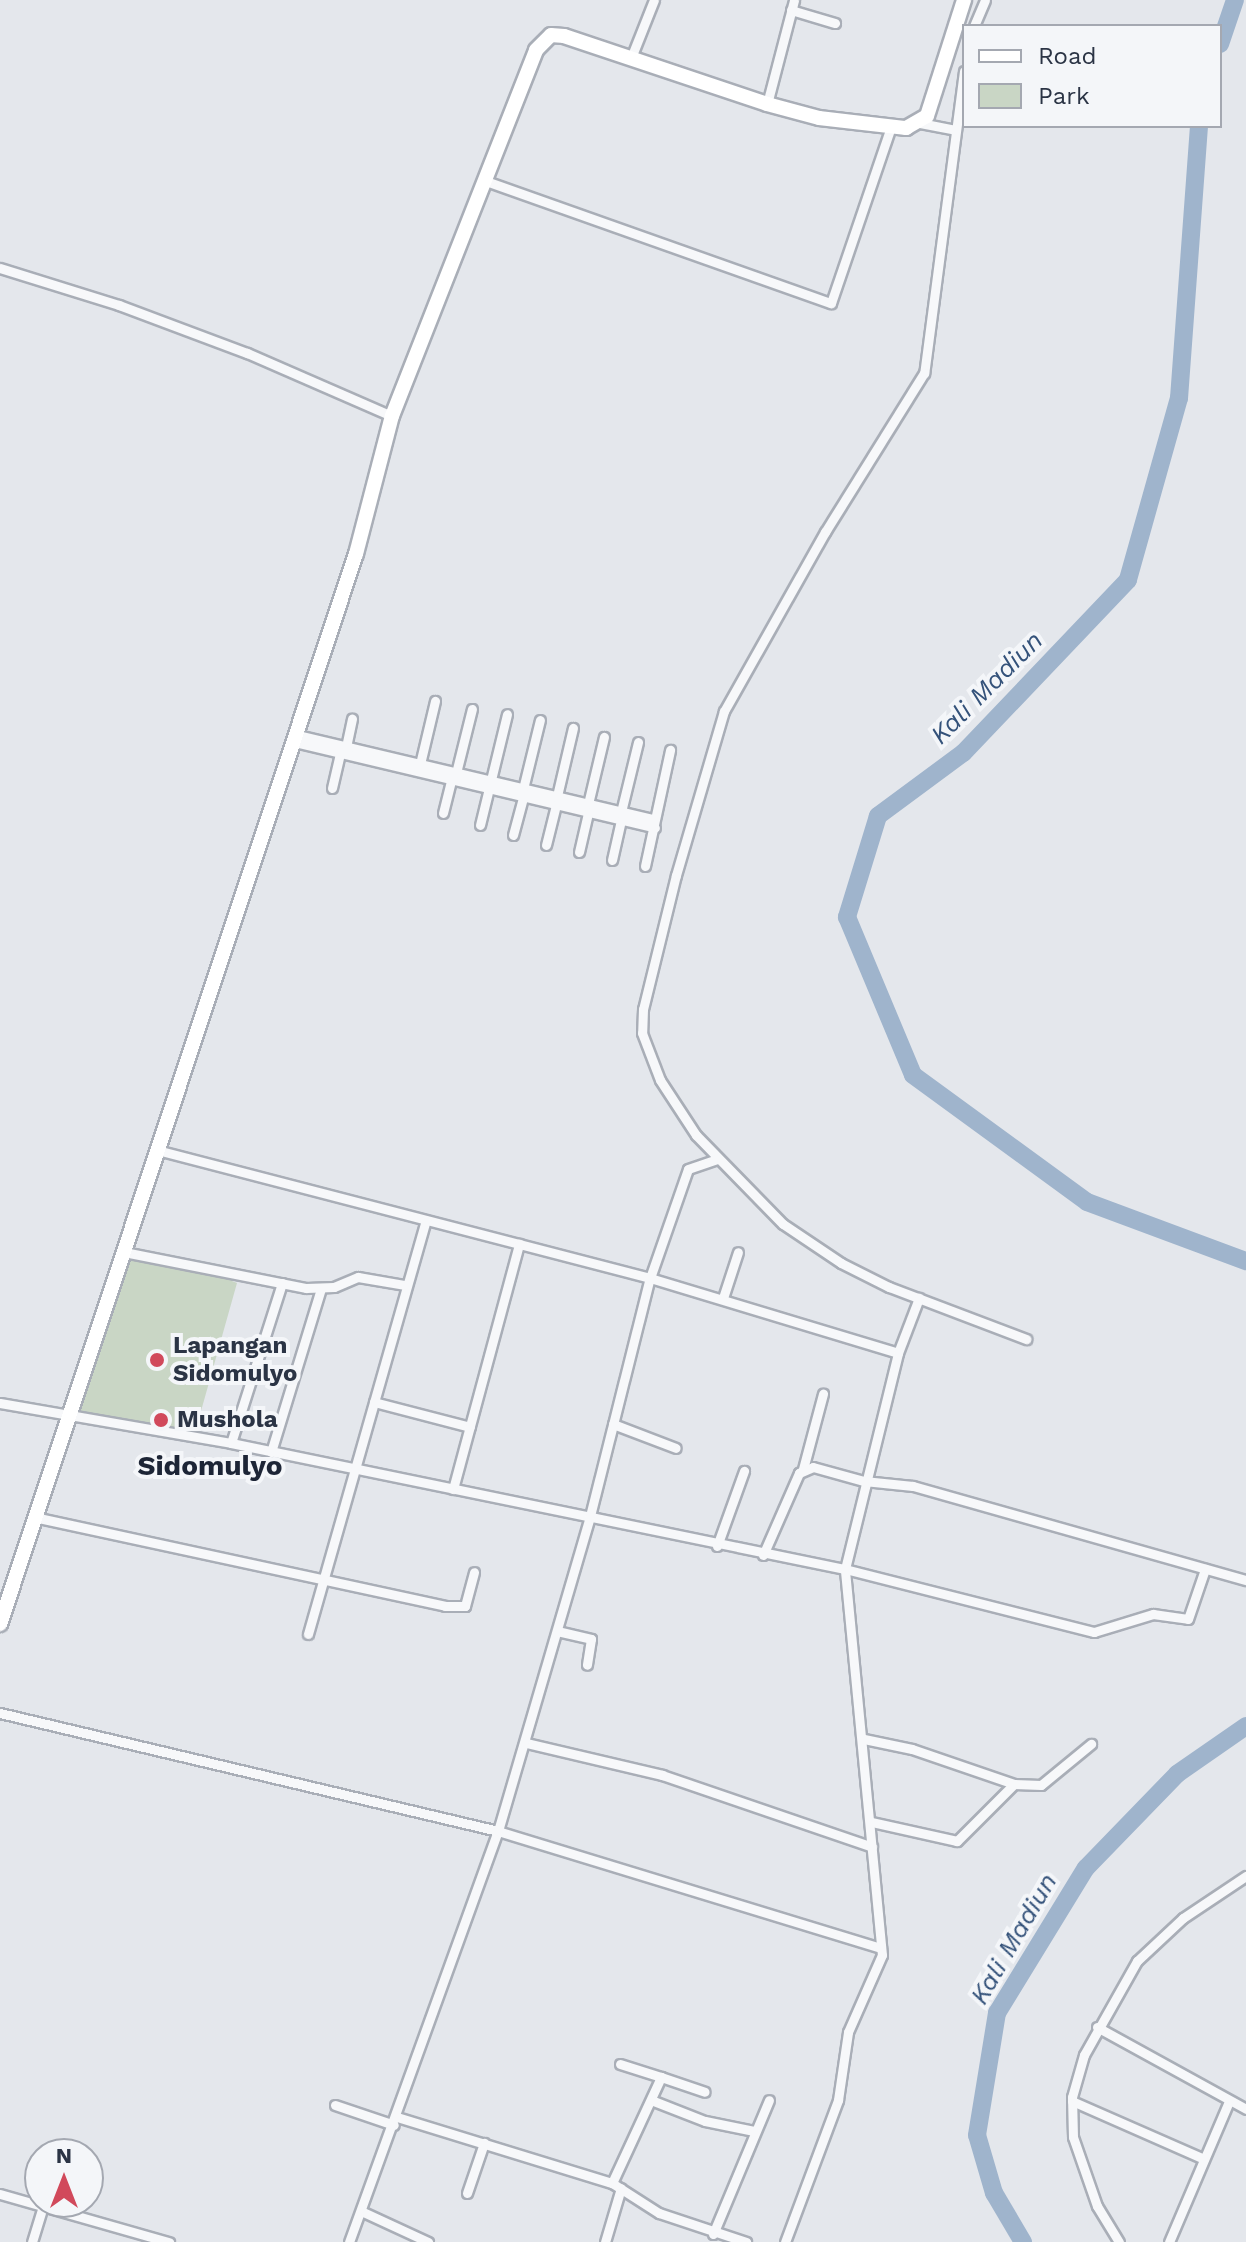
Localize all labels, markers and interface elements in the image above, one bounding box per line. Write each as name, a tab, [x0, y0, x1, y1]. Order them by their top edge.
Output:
legend	[962, 24, 1222, 128]
text: Road	[1038, 42, 1097, 70]
text: Park	[1038, 82, 1090, 110]
water label: Kali Madiun	[924, 625, 1050, 751]
place label: Lapangan Sidomulyo	[173, 1332, 297, 1388]
marker: Lapangan Sidomulyo	[148, 1351, 166, 1369]
place label: Mushola	[177, 1406, 278, 1434]
marker: Mushola	[152, 1411, 170, 1429]
district label: Sidomulyo	[137, 1449, 283, 1483]
water label: Kali Madiun	[964, 1868, 1064, 2010]
north arrow	[24, 2138, 104, 2218]
text: N	[56, 2143, 72, 2168]

